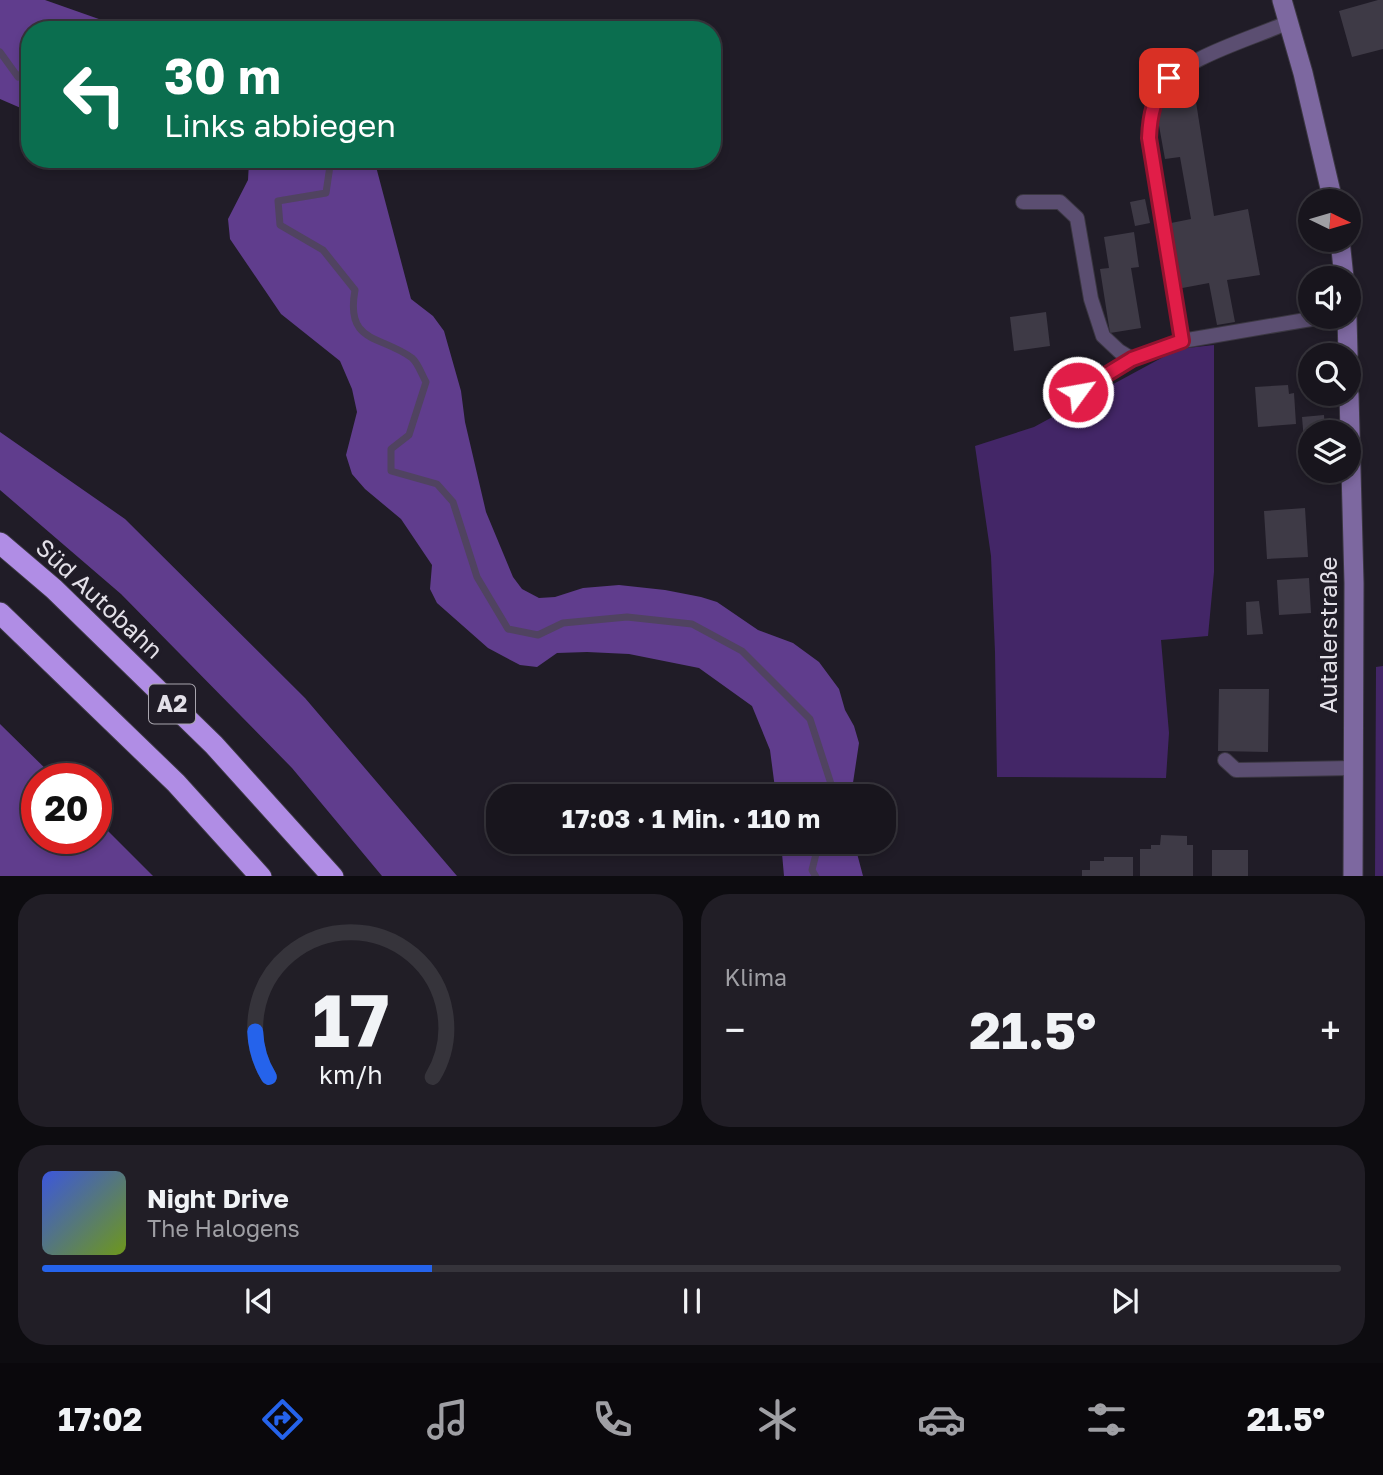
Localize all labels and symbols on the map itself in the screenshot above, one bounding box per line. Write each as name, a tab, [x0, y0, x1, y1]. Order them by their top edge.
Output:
pin	[1139, 48, 1199, 108]
north arrow	[1298, 189, 1362, 252]
position arrow	[1041, 355, 1115, 429]
street label: Süd Autobahn	[31, 532, 169, 664]
street label: Autalerstraße	[1313, 557, 1342, 713]
road number: A2	[149, 684, 195, 724]
speed limit sign: 20	[21, 763, 112, 854]

